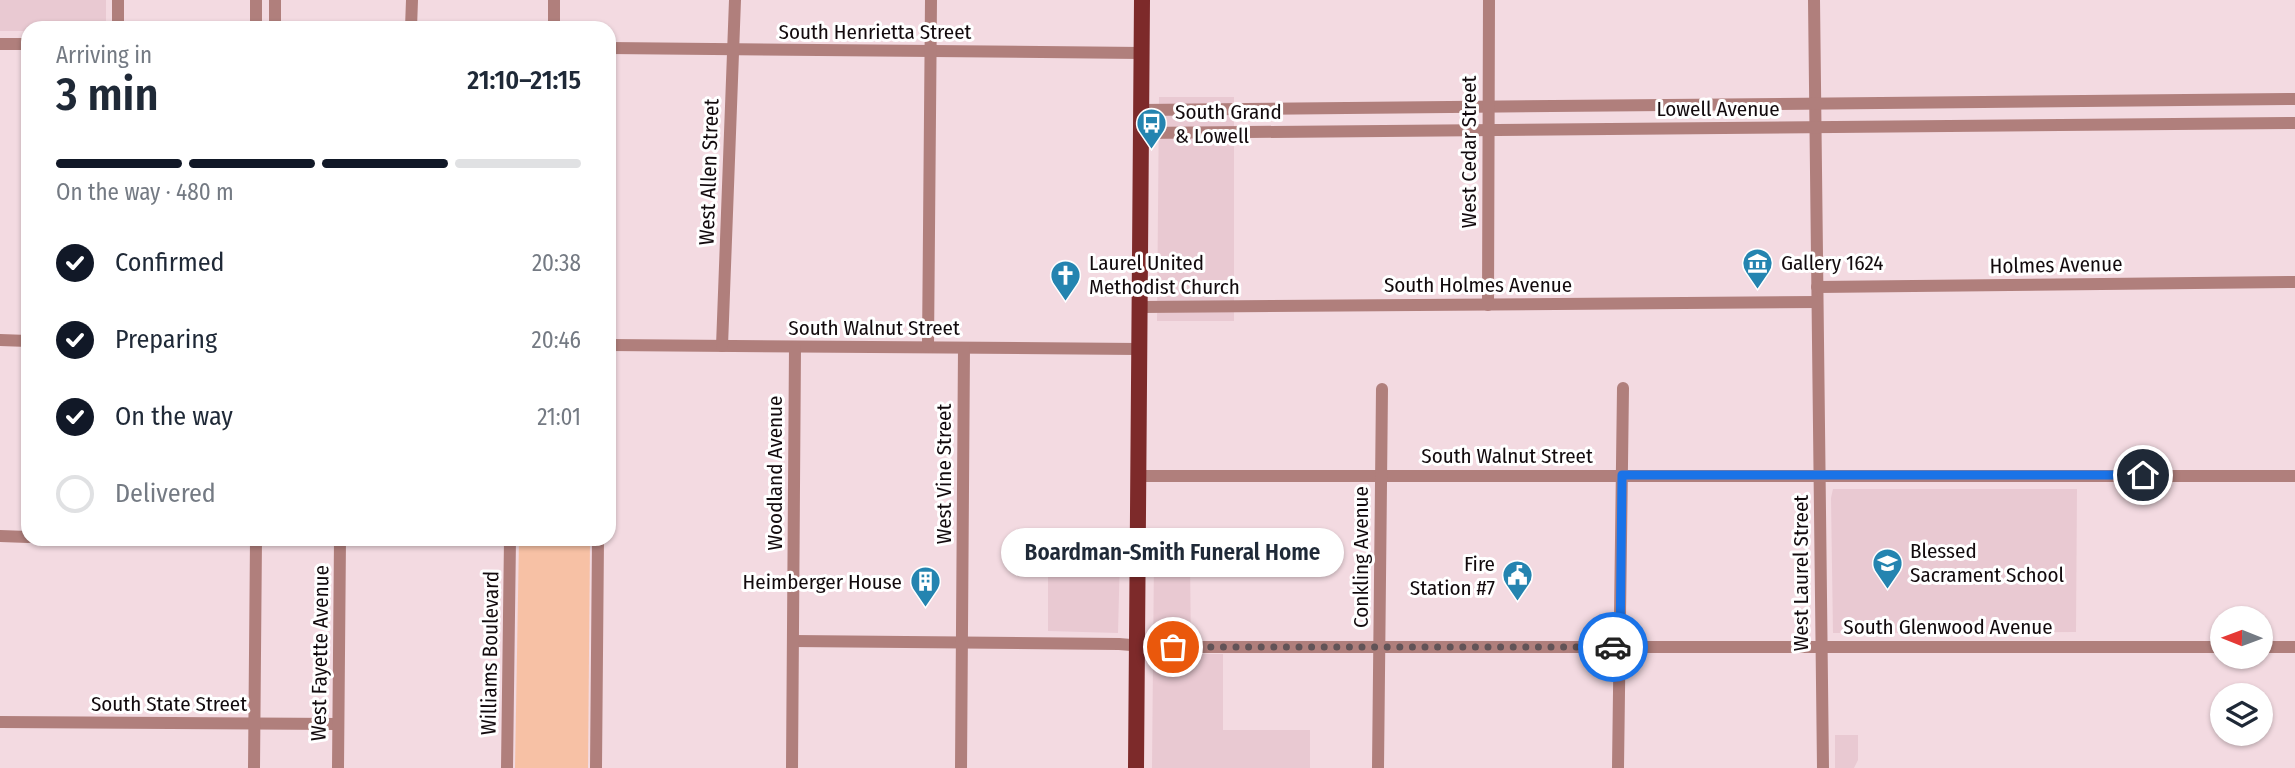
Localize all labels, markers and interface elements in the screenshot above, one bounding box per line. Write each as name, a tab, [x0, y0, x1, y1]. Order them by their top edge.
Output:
street label: South Henrietta Street	[779, 19, 972, 45]
text: Arriving in	[56, 41, 152, 69]
text: 21:10–21:15	[467, 65, 581, 96]
text: 3 min	[56, 67, 159, 122]
street label: West Cedar Street	[1456, 76, 1482, 228]
street label: Lowell Avenue	[1656, 96, 1780, 122]
street label: West Allen Street	[693, 98, 725, 246]
place label: South Grand & Lowell	[1175, 99, 1282, 149]
bus stop icon: South Grand & Lowell	[1135, 107, 1169, 151]
text: On the way · 480 m	[56, 178, 234, 206]
icon: check	[56, 244, 94, 282]
museum icon: Gallery 1624	[1741, 246, 1775, 290]
text: Confirmed	[115, 247, 225, 278]
text: 20:38	[532, 249, 581, 277]
place label: Laurel United Methodist Church	[1089, 250, 1240, 300]
place label: Gallery 1624	[1781, 250, 1884, 276]
street label: Holmes Avenue	[1989, 251, 2123, 279]
church icon: Laurel United Methodist Church	[1049, 258, 1083, 302]
street label: South Holmes Avenue	[1384, 272, 1572, 298]
street label: South Walnut Street	[788, 315, 960, 341]
icon: check	[56, 321, 94, 359]
text: Preparing	[115, 324, 217, 355]
text: 20:46	[532, 326, 581, 354]
street label: Woodland Avenue	[762, 396, 788, 550]
icon: check	[56, 398, 94, 436]
text: On the way	[115, 401, 233, 432]
text: 21:01	[537, 403, 581, 431]
street label: West Vine Street	[931, 404, 957, 544]
street label: South Walnut Street	[1421, 443, 1593, 469]
pin	[2113, 445, 2173, 505]
icon: home	[2124, 456, 2162, 494]
text: Delivered	[115, 478, 216, 509]
street label: Conkling Avenue	[1348, 486, 1374, 628]
street label: West Laurel Street	[1788, 495, 1814, 651]
callout: Boardman-Smith Funeral Home	[1002, 528, 1344, 577]
text: Boardman-Smith Funeral Home	[1025, 538, 1320, 566]
place label: Blessed Sacrament School	[1910, 538, 2065, 588]
school or university icon: Blessed Sacrament School	[1870, 546, 1904, 590]
place label: Fire Station #7	[1410, 551, 1495, 601]
public building icon: Fire Station #7	[1501, 559, 1535, 603]
street label: West Fayette Avenue	[305, 565, 335, 741]
building icon: Heimberger House	[908, 565, 942, 609]
place label: Heimberger House	[743, 569, 902, 595]
street label: Williams Boulevard	[476, 571, 504, 735]
north arrow	[2210, 606, 2273, 668]
map controls	[2210, 606, 2273, 746]
courier	[1578, 612, 1648, 682]
street label: South Glenwood Avenue	[1843, 614, 2053, 640]
pin	[1143, 617, 1203, 677]
icon: bag	[1154, 628, 1192, 666]
icon: car	[1594, 628, 1632, 666]
button: layers	[2210, 683, 2273, 746]
street label: South State Street	[91, 691, 247, 717]

